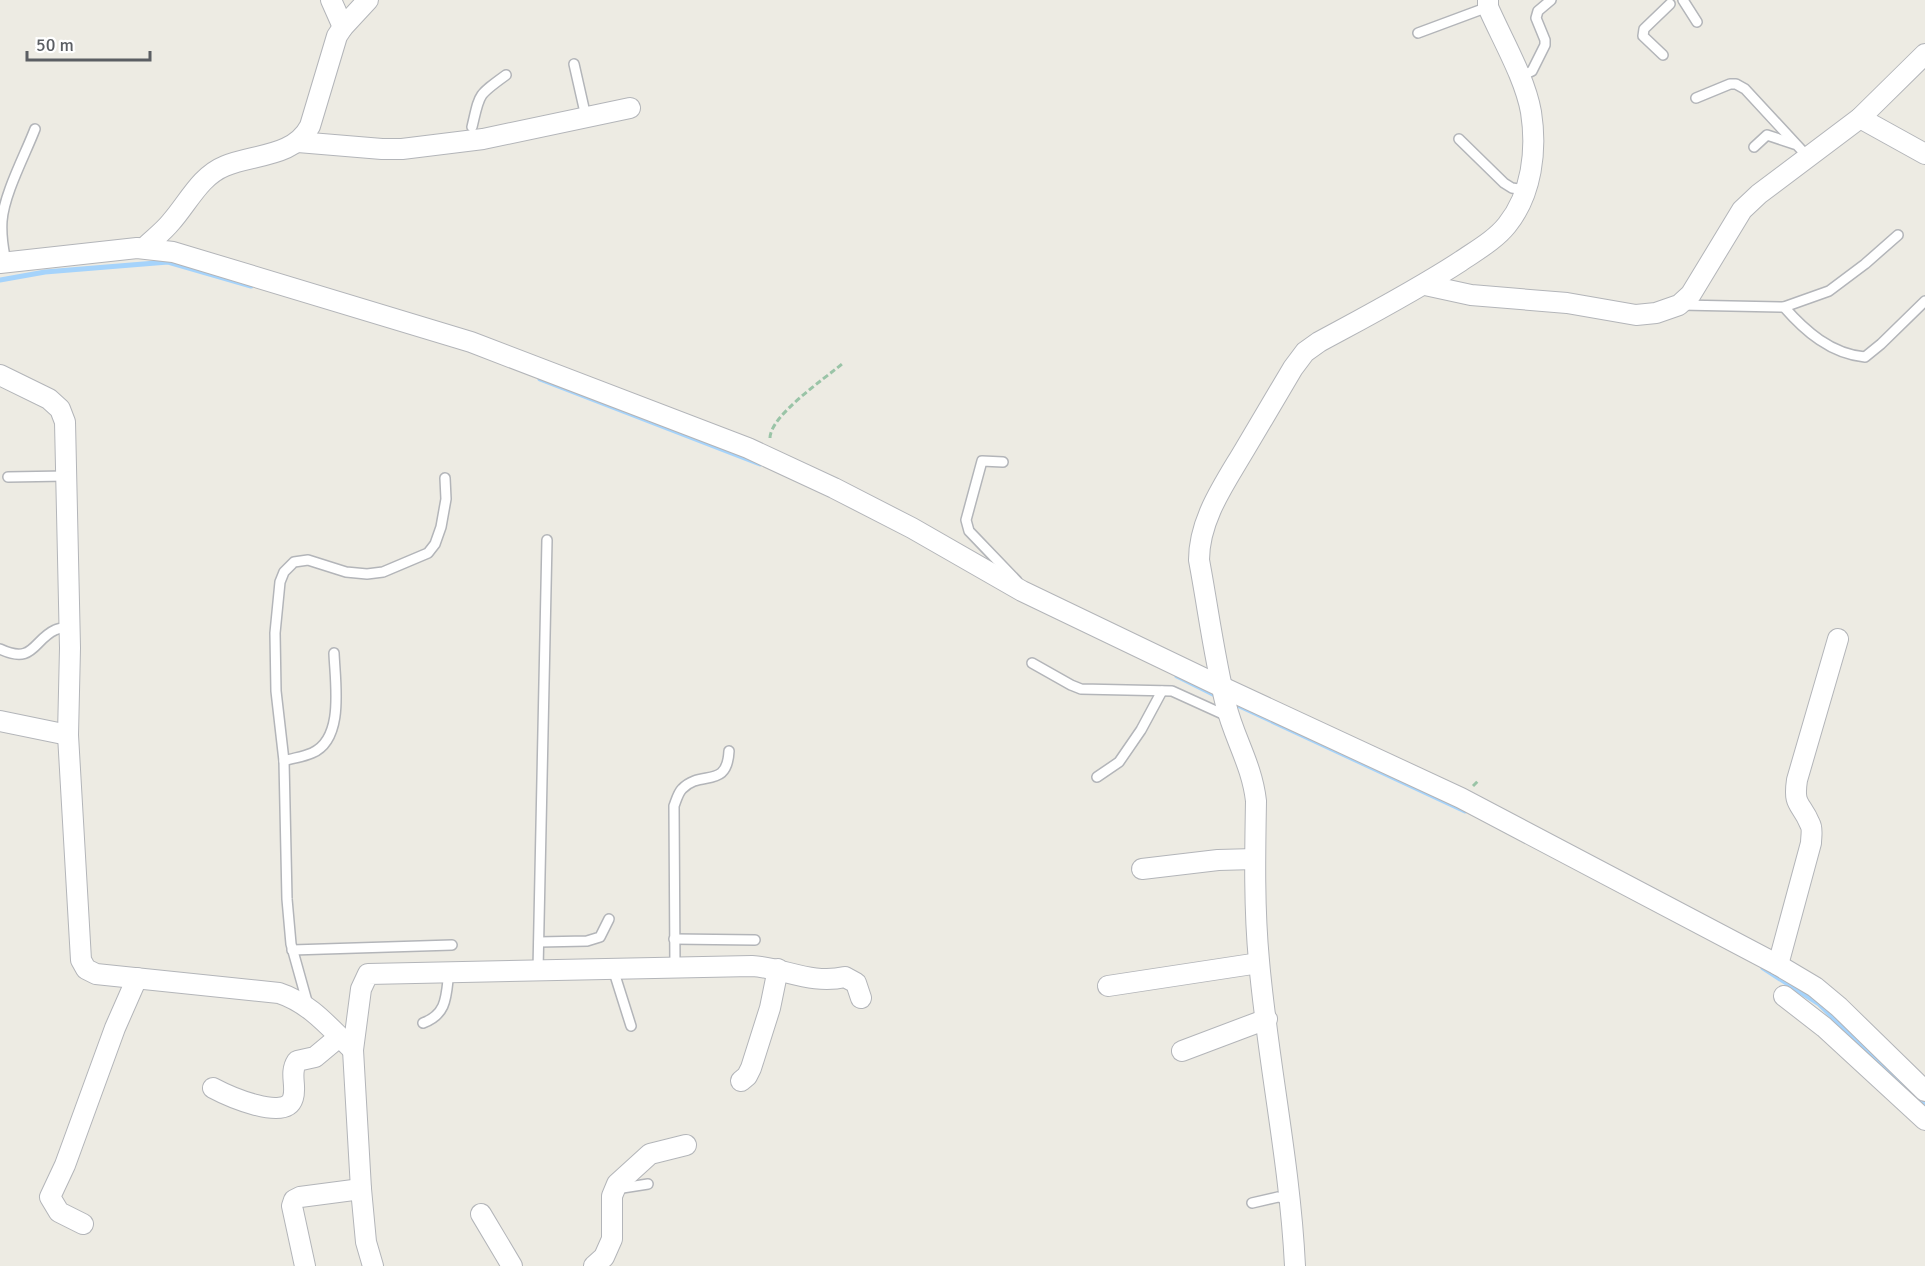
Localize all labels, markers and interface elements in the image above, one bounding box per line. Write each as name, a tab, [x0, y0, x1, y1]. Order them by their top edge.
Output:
scale bar	[27, 24, 150, 62]
text: 50 m	[36, 34, 74, 56]

